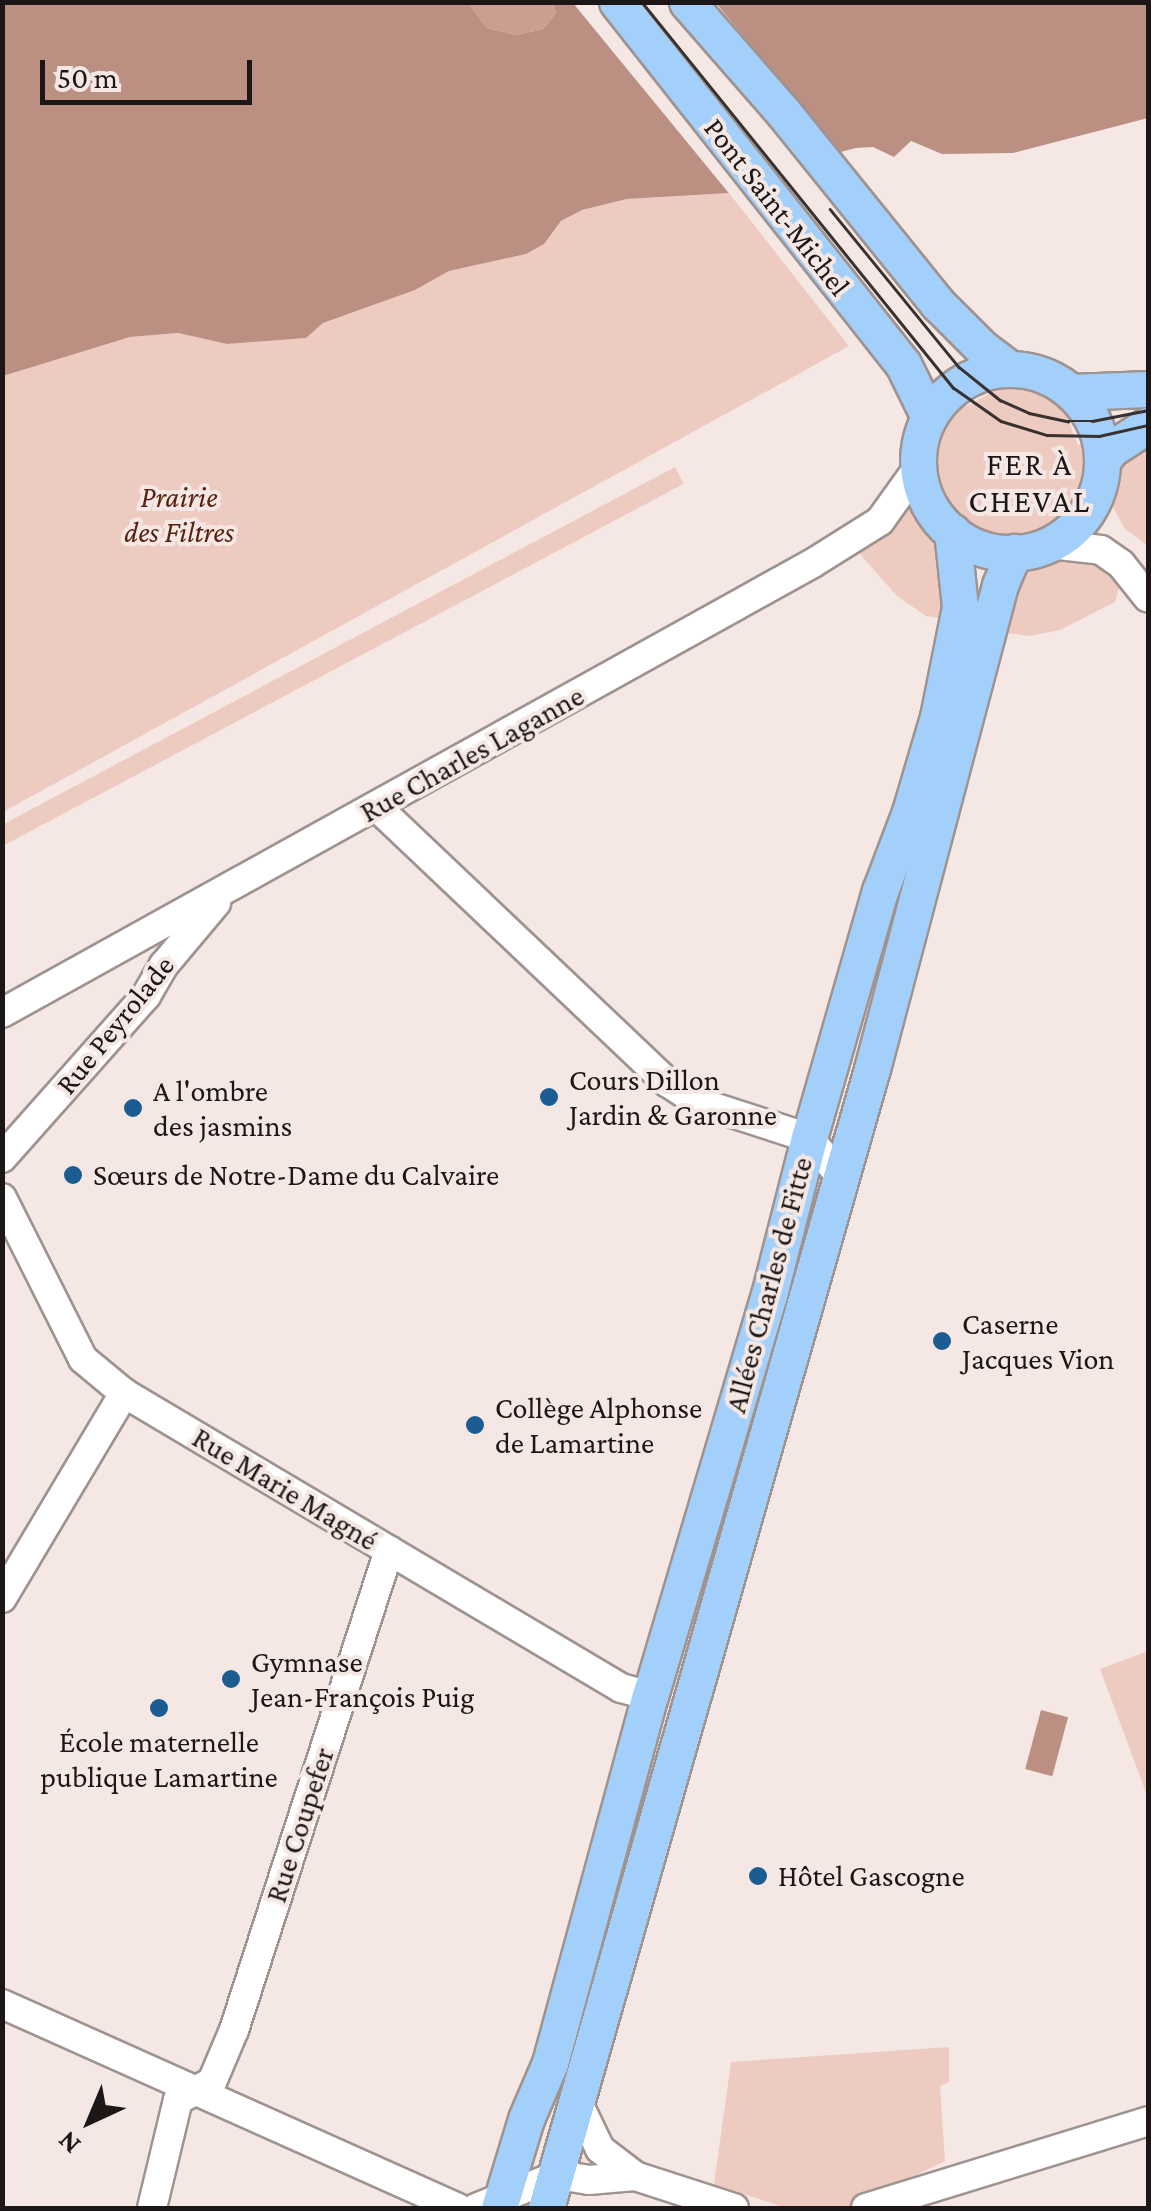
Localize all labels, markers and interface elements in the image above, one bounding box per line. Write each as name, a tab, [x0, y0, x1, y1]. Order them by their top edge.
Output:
scale bar	[45, 40, 258, 102]
text: 50 m	[57, 61, 118, 94]
street label: Pont Saint-Michel	[696, 111, 858, 303]
district label: FER À CHEVAL	[969, 446, 1091, 521]
park label: Prairie des Filtres	[124, 479, 234, 550]
street label: Rue Charles Laganne	[354, 678, 590, 830]
street label: Rue Peyrolade	[48, 948, 182, 1102]
place label: Cours Dillon Jardin & Garonne	[569, 1062, 777, 1132]
place label: A l'ombre des jasmins	[153, 1073, 292, 1144]
marker: Cours Dillon Jardin & Garonne	[538, 1086, 560, 1108]
marker: A l'ombre des jasmins	[122, 1097, 144, 1119]
street label: Allées Charles de Fitte	[718, 1153, 820, 1417]
place label: Sœurs de Notre-Dame du Calvaire	[93, 1157, 499, 1193]
marker: Sœurs de Notre-Dame du Calvaire	[62, 1164, 84, 1186]
place label: Caserne Jacques Vion	[962, 1306, 1114, 1376]
marker: Caserne Jacques Vion	[931, 1330, 953, 1352]
place label: Collège Alphonse de Lamartine	[495, 1390, 702, 1460]
marker: Collège Alphonse de Lamartine	[464, 1414, 486, 1436]
street label: Rue Marie Magné	[186, 1420, 384, 1558]
place label: Gymnase Jean-François Puig	[251, 1644, 474, 1714]
marker: Gymnase Jean-François Puig	[220, 1668, 242, 1690]
marker: École maternelle publique Lamartine	[148, 1697, 170, 1719]
place label: École maternelle publique Lamartine	[40, 1724, 278, 1794]
street label: Rue Coupefer	[258, 1743, 342, 1907]
place label: Hôtel Gascogne	[778, 1858, 965, 1894]
marker: Hôtel Gascogne	[747, 1865, 769, 1887]
north arrow	[40, 2071, 140, 2171]
text: N	[51, 2125, 86, 2161]

